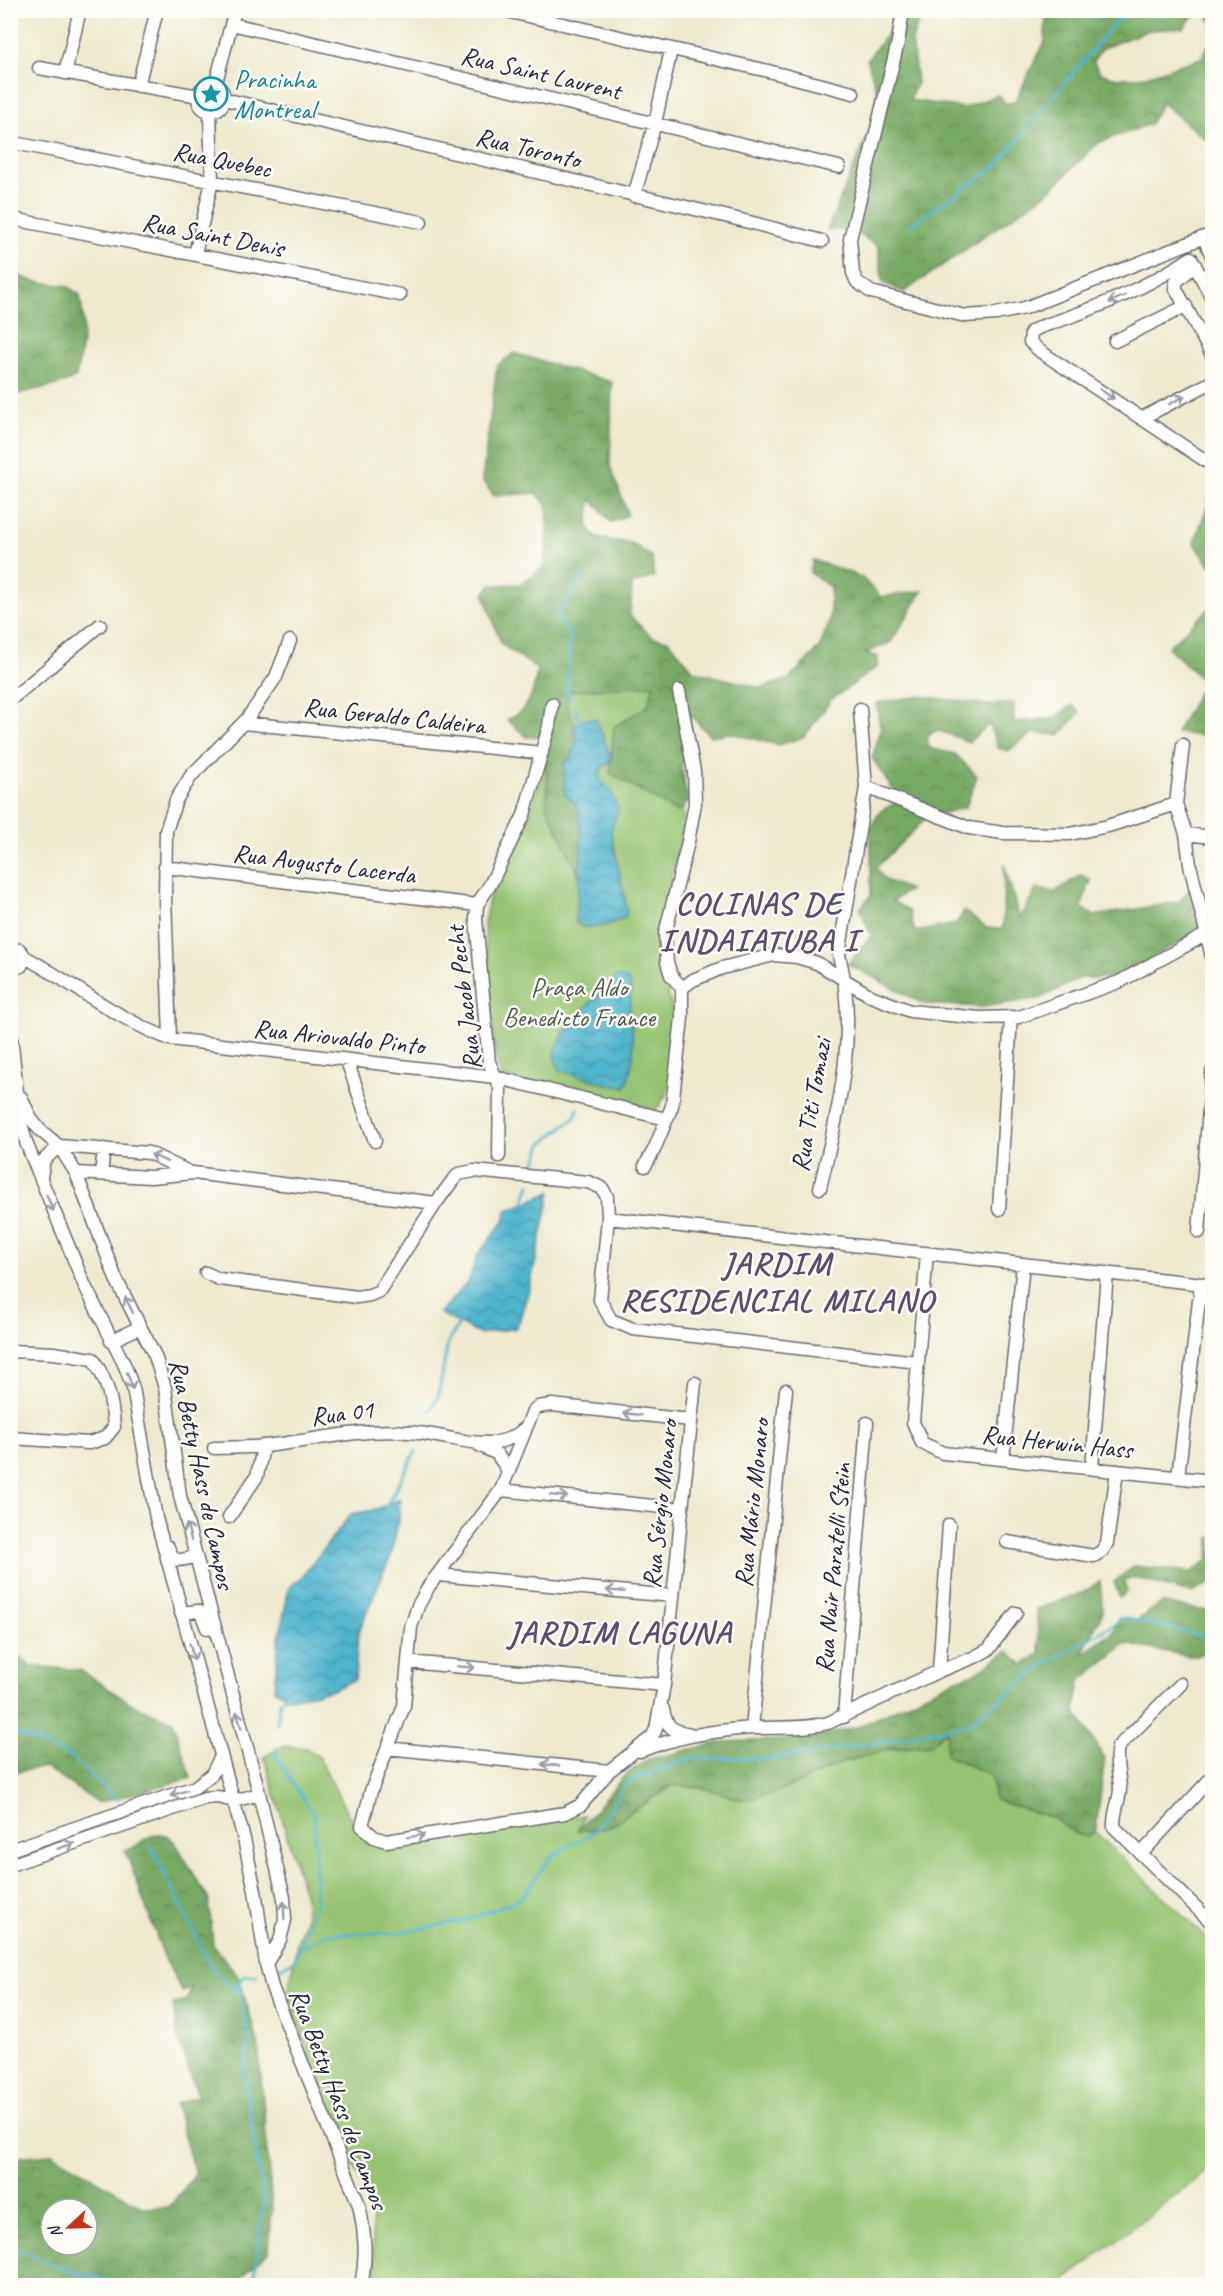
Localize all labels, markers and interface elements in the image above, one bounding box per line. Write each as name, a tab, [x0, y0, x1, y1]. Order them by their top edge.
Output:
street label: Rua Saint Laurent	[458, 39, 627, 108]
place label: Pracinha Montreal	[234, 63, 320, 126]
place icon: Pracinha Montreal	[193, 76, 229, 112]
street label: Rua Toronto	[473, 120, 586, 177]
street label: Rua Quebec	[170, 134, 275, 186]
street label: Rua Saint Denis	[140, 205, 289, 265]
one-way arrow	[1108, 293, 1126, 305]
one-way arrow	[1098, 389, 1115, 401]
one-way arrow	[1168, 394, 1186, 405]
street label: Rua Geraldo Caldeira	[302, 690, 489, 742]
street label: Rua Augusto Lacerda	[231, 836, 419, 892]
district label: COLINAS DE INDAIATUBA I	[660, 883, 864, 961]
street label: Rua Jacob Pecht	[438, 922, 489, 1072]
park label: Praça Aldo Benedicto France	[503, 971, 657, 1034]
street label: Rua Ariovaldo Pinto	[252, 1012, 429, 1063]
street label: Rua Titi Tomazi	[783, 1033, 839, 1174]
one-way arrow	[150, 1151, 168, 1162]
one-way arrow	[45, 1194, 56, 1212]
district label: JARDIM RESIDENCIAL MILANO	[620, 1243, 936, 1321]
one-way arrow	[122, 1296, 134, 1314]
street label: Rua Betty Hass de Campos	[162, 1356, 243, 1594]
one-way arrow	[125, 1371, 136, 1390]
street label: Rua 01	[309, 1393, 377, 1433]
one-way arrow	[623, 1408, 642, 1419]
street label: Rua Mário Monaro	[727, 1414, 778, 1589]
street label: Rua Sérgio Monaro	[635, 1415, 686, 1590]
street label: Rua Herwin Hass	[980, 1418, 1136, 1467]
street label: Rua Nair Paratelli Stein	[807, 1460, 859, 1674]
one-way arrow	[549, 1491, 569, 1502]
one-way arrow	[183, 1523, 194, 1542]
one-way arrow	[606, 1585, 626, 1596]
district label: JARDIM LAGUNA	[506, 1612, 733, 1653]
one-way arrow	[187, 1642, 198, 1661]
one-way arrow	[455, 1662, 475, 1673]
one-way arrow	[233, 1711, 244, 1730]
one-way arrow	[541, 1759, 561, 1770]
one-way arrow	[170, 1788, 189, 1799]
one-way arrow	[405, 1831, 425, 1842]
one-way arrow	[56, 1839, 75, 1850]
one-way arrow	[278, 1900, 290, 1920]
street label: Rua Betty Hass de Campos	[282, 1984, 397, 2216]
north arrow	[39, 2197, 99, 2257]
text: N	[44, 2221, 67, 2241]

